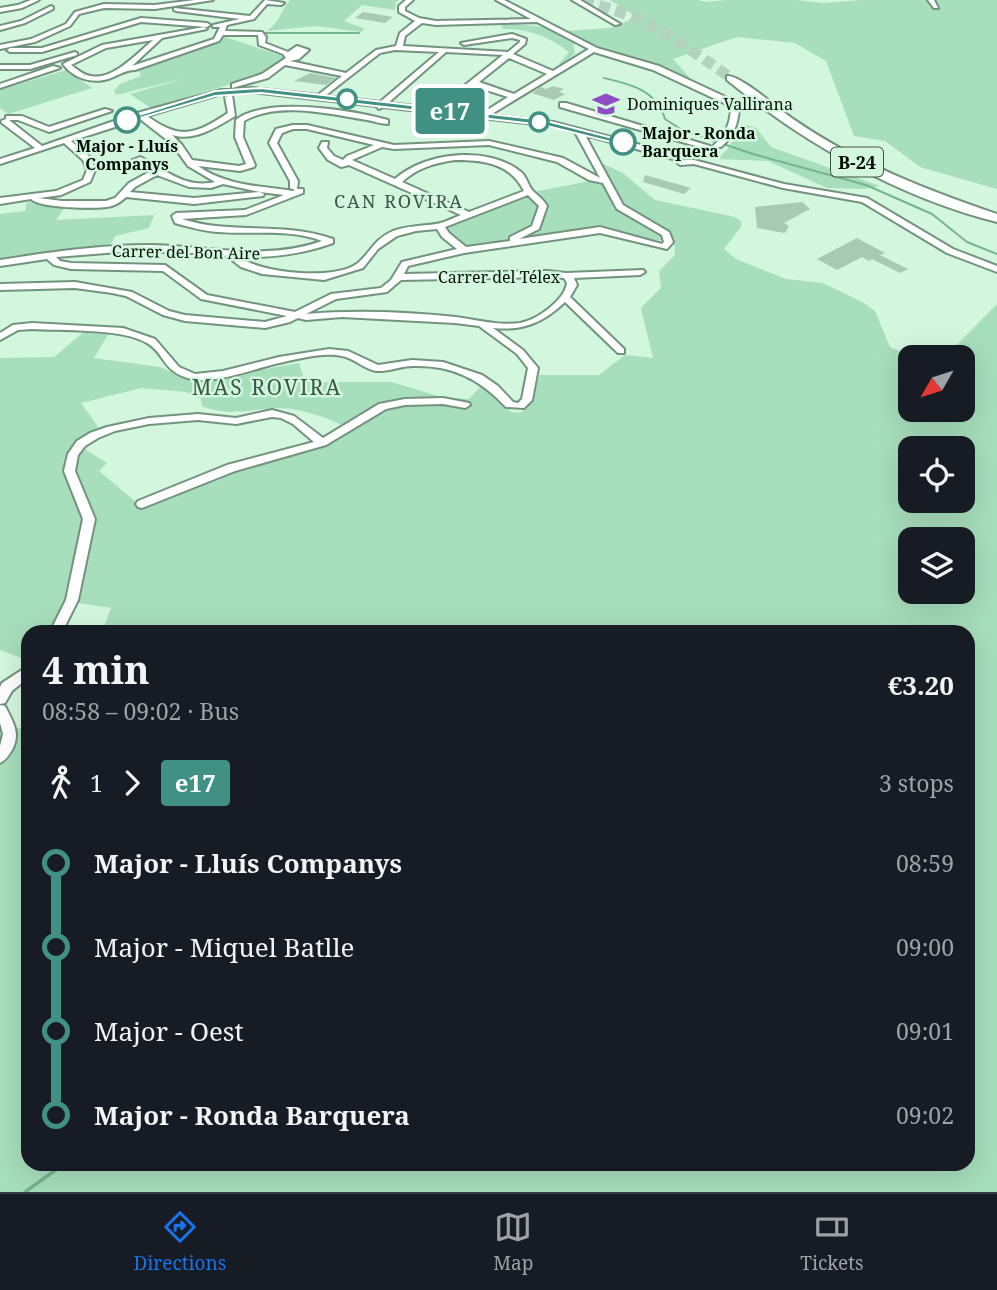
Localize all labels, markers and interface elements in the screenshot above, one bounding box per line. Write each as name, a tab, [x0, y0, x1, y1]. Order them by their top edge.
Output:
line badge: e17	[410, 88, 490, 134]
unlabelled marker	[337, 89, 357, 109]
school or university icon: Dominiques Vallirana	[591, 89, 621, 119]
place label: Dominiques Vallirana	[627, 93, 793, 115]
text: e17	[430, 94, 470, 127]
marker: Major - Lluís Companys	[114, 107, 140, 133]
unlabelled marker	[529, 112, 549, 132]
place label: Major - Ronda Barquera	[642, 122, 756, 162]
marker: Major - Ronda Barquera	[610, 129, 636, 155]
place label: Major - Lluís Companys	[76, 135, 178, 175]
road number: B-24	[831, 148, 883, 176]
district label: CAN ROVIRA	[334, 189, 464, 213]
street label: Carrer del Bon Aire	[112, 240, 260, 264]
street label: Carrer del Télex	[438, 266, 561, 288]
north arrow	[898, 345, 975, 422]
map controls	[898, 345, 975, 604]
district label: MAS ROVIRA	[192, 373, 342, 401]
button: locate	[898, 436, 975, 513]
button: layers	[898, 527, 975, 604]
text: 4 min	[42, 643, 150, 695]
text: €3.20	[888, 667, 954, 703]
text: 08:58 – 09:02 · Bus	[42, 695, 239, 727]
icon: walk	[42, 764, 80, 802]
icon: forward	[113, 764, 151, 802]
text: e17	[175, 766, 216, 799]
text: 1	[90, 767, 103, 799]
text: 3 stops	[879, 767, 954, 799]
text: Major - Lluís Companys	[94, 845, 402, 881]
text: 08:59	[896, 847, 954, 879]
text: Major - Miquel Batlle	[94, 929, 354, 965]
text: 09:00	[896, 931, 954, 963]
text: Major - Oest	[94, 1013, 244, 1049]
text: 09:01	[896, 1015, 954, 1047]
text: Major - Ronda Barquera	[94, 1097, 410, 1133]
text: 09:02	[896, 1099, 954, 1131]
tab: Directions	[133, 1208, 226, 1276]
tab: Map	[493, 1208, 533, 1276]
tab: Tickets	[800, 1208, 864, 1276]

